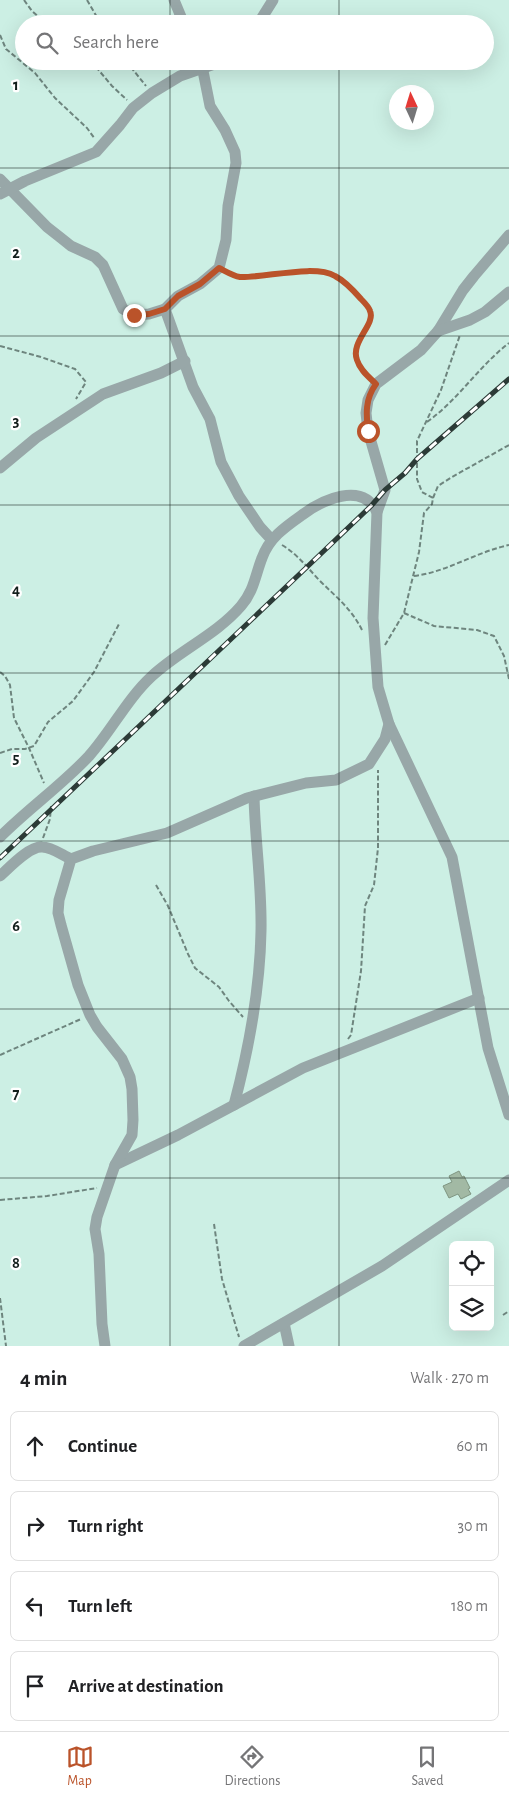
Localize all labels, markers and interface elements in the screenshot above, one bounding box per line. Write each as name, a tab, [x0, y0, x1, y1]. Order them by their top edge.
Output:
search box	[15, 15, 494, 70]
icon: search	[33, 29, 61, 57]
text: Search here	[73, 33, 159, 52]
text: 1	[13, 77, 19, 93]
north arrow	[389, 85, 434, 130]
text: 2	[12, 245, 20, 261]
route end	[123, 304, 146, 327]
text: 3	[13, 413, 20, 429]
route start	[357, 420, 380, 443]
text: 4	[12, 582, 20, 598]
text: 5	[13, 750, 20, 766]
text: 6	[12, 918, 20, 934]
text: 7	[13, 1086, 20, 1102]
map controls	[449, 1241, 494, 1331]
button: locate	[449, 1241, 494, 1286]
text: 8	[12, 1255, 20, 1271]
button: layers	[449, 1286, 494, 1331]
text: 4 min	[20, 1368, 67, 1389]
text: Walk · 270 m	[410, 1370, 489, 1386]
icon: ahead	[21, 1432, 49, 1460]
text: Continue	[68, 1437, 137, 1456]
text: 60 m	[457, 1438, 488, 1454]
icon: right	[21, 1512, 49, 1540]
text: Turn right	[68, 1517, 143, 1536]
text: 30 m	[458, 1518, 488, 1534]
icon: left	[21, 1592, 49, 1620]
text: Turn left	[68, 1597, 132, 1616]
text: 180 m	[451, 1598, 488, 1614]
icon: arrive	[21, 1672, 49, 1700]
text: Arrive at destination	[68, 1677, 224, 1696]
tab: Map	[66, 1743, 94, 1790]
tab: Directions	[225, 1743, 280, 1790]
tab: Saved	[411, 1743, 443, 1790]

